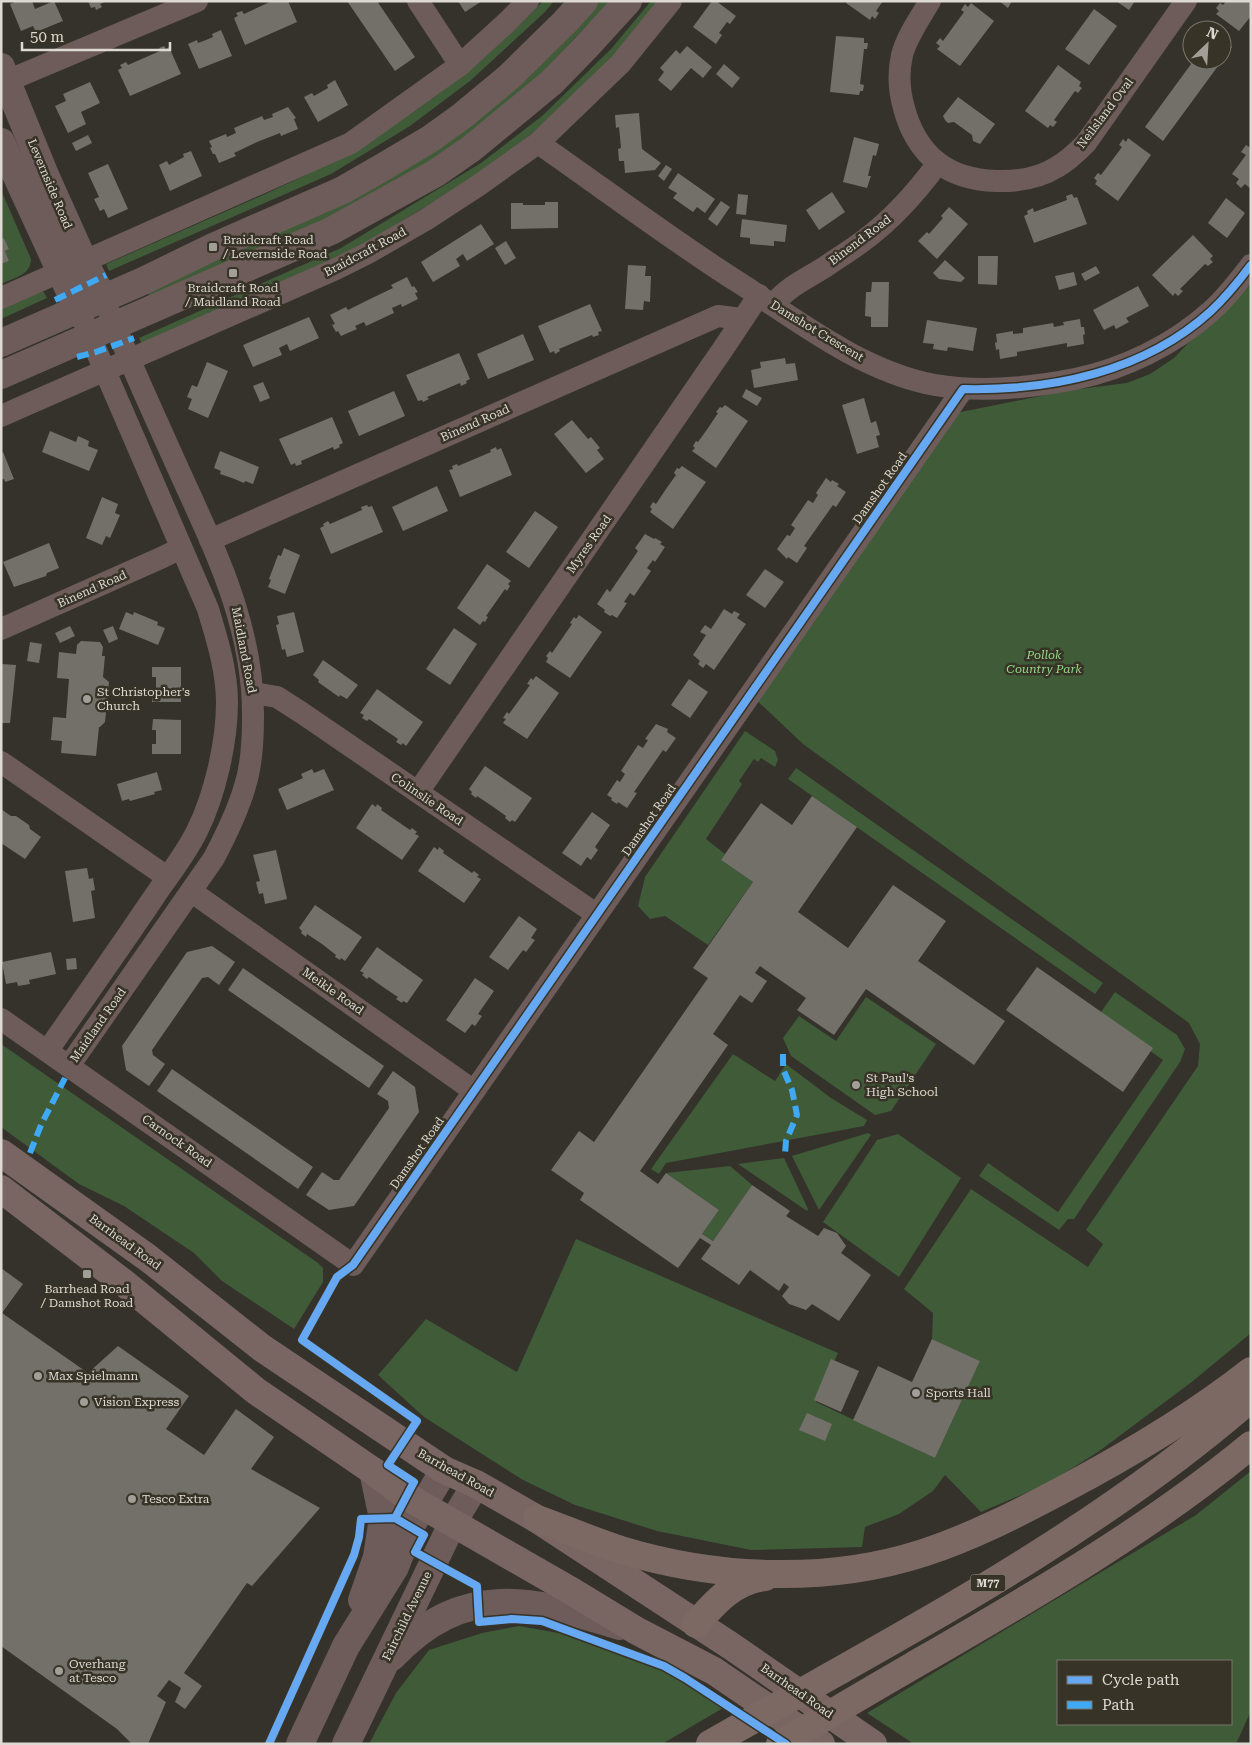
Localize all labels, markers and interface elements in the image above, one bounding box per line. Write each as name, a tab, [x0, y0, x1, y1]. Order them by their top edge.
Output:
scale bar	[22, 20, 170, 52]
north arrow	[1182, 20, 1232, 70]
text: N	[1204, 24, 1221, 43]
text: 50 m	[30, 28, 65, 46]
street label: Neilsland Oval	[1074, 75, 1136, 151]
street label: Levernside Road	[25, 137, 75, 231]
street label: Binend Road	[826, 212, 894, 268]
street label: Braidcraft Road	[322, 224, 409, 280]
place label: Braidcraft Road / Levernside Road	[222, 233, 328, 261]
marker: Braidcraft Road / Levernside Road	[207, 241, 219, 253]
marker: Braidcraft Road / Maidland Road	[227, 267, 239, 279]
place label: Braidcraft Road / Maidland Road	[184, 281, 281, 309]
street label: Damshot Crescent	[768, 298, 867, 365]
street label: Binend Road	[438, 401, 512, 444]
street label: Damshot Road	[850, 449, 910, 527]
street label: Myres Road	[564, 512, 614, 576]
street label: Binend Road	[55, 567, 129, 610]
street label: Maidland Road	[229, 606, 259, 695]
park label: Pollok Country Park	[1006, 648, 1082, 676]
place label: St Christopher's Church	[97, 685, 190, 713]
marker: St Christopher's Church	[81, 693, 93, 705]
street label: Colinslie Road	[388, 770, 466, 828]
street label: Damshot Road	[619, 781, 679, 859]
street label: Meikle Road	[300, 965, 367, 1018]
street label: Maidland Road	[67, 985, 129, 1065]
place label: St Paul's High School	[866, 1071, 938, 1099]
marker: St Paul's High School	[850, 1079, 862, 1091]
street label: Carnock Road	[139, 1112, 215, 1170]
street label: Damshot Road	[387, 1114, 447, 1192]
street label: Barrhead Road	[86, 1211, 164, 1273]
marker: Barrhead Road / Damshot Road	[81, 1268, 93, 1280]
place label: Barrhead Road / Damshot Road	[40, 1282, 134, 1310]
place label: Max Spielmann	[48, 1369, 138, 1383]
marker: Max Spielmann	[32, 1370, 44, 1382]
place label: Sports Hall	[926, 1386, 991, 1400]
marker: Sports Hall	[910, 1387, 922, 1399]
place label: Vision Express	[94, 1395, 179, 1409]
marker: Vision Express	[78, 1396, 90, 1408]
street label: Barrhead Road	[415, 1446, 497, 1500]
place label: Tesco Extra	[142, 1492, 210, 1506]
marker: Tesco Extra	[126, 1493, 138, 1505]
street label: Fairchild Avenue	[379, 1569, 435, 1663]
road number: M77	[970, 1575, 1006, 1592]
place label: Overhang at Tesco	[69, 1657, 126, 1685]
legend	[1057, 1660, 1232, 1725]
street label: Barrhead Road	[758, 1661, 836, 1721]
marker: Overhang at Tesco	[53, 1665, 65, 1677]
text: Cycle path	[1102, 1671, 1180, 1689]
text: Path	[1102, 1696, 1135, 1714]

